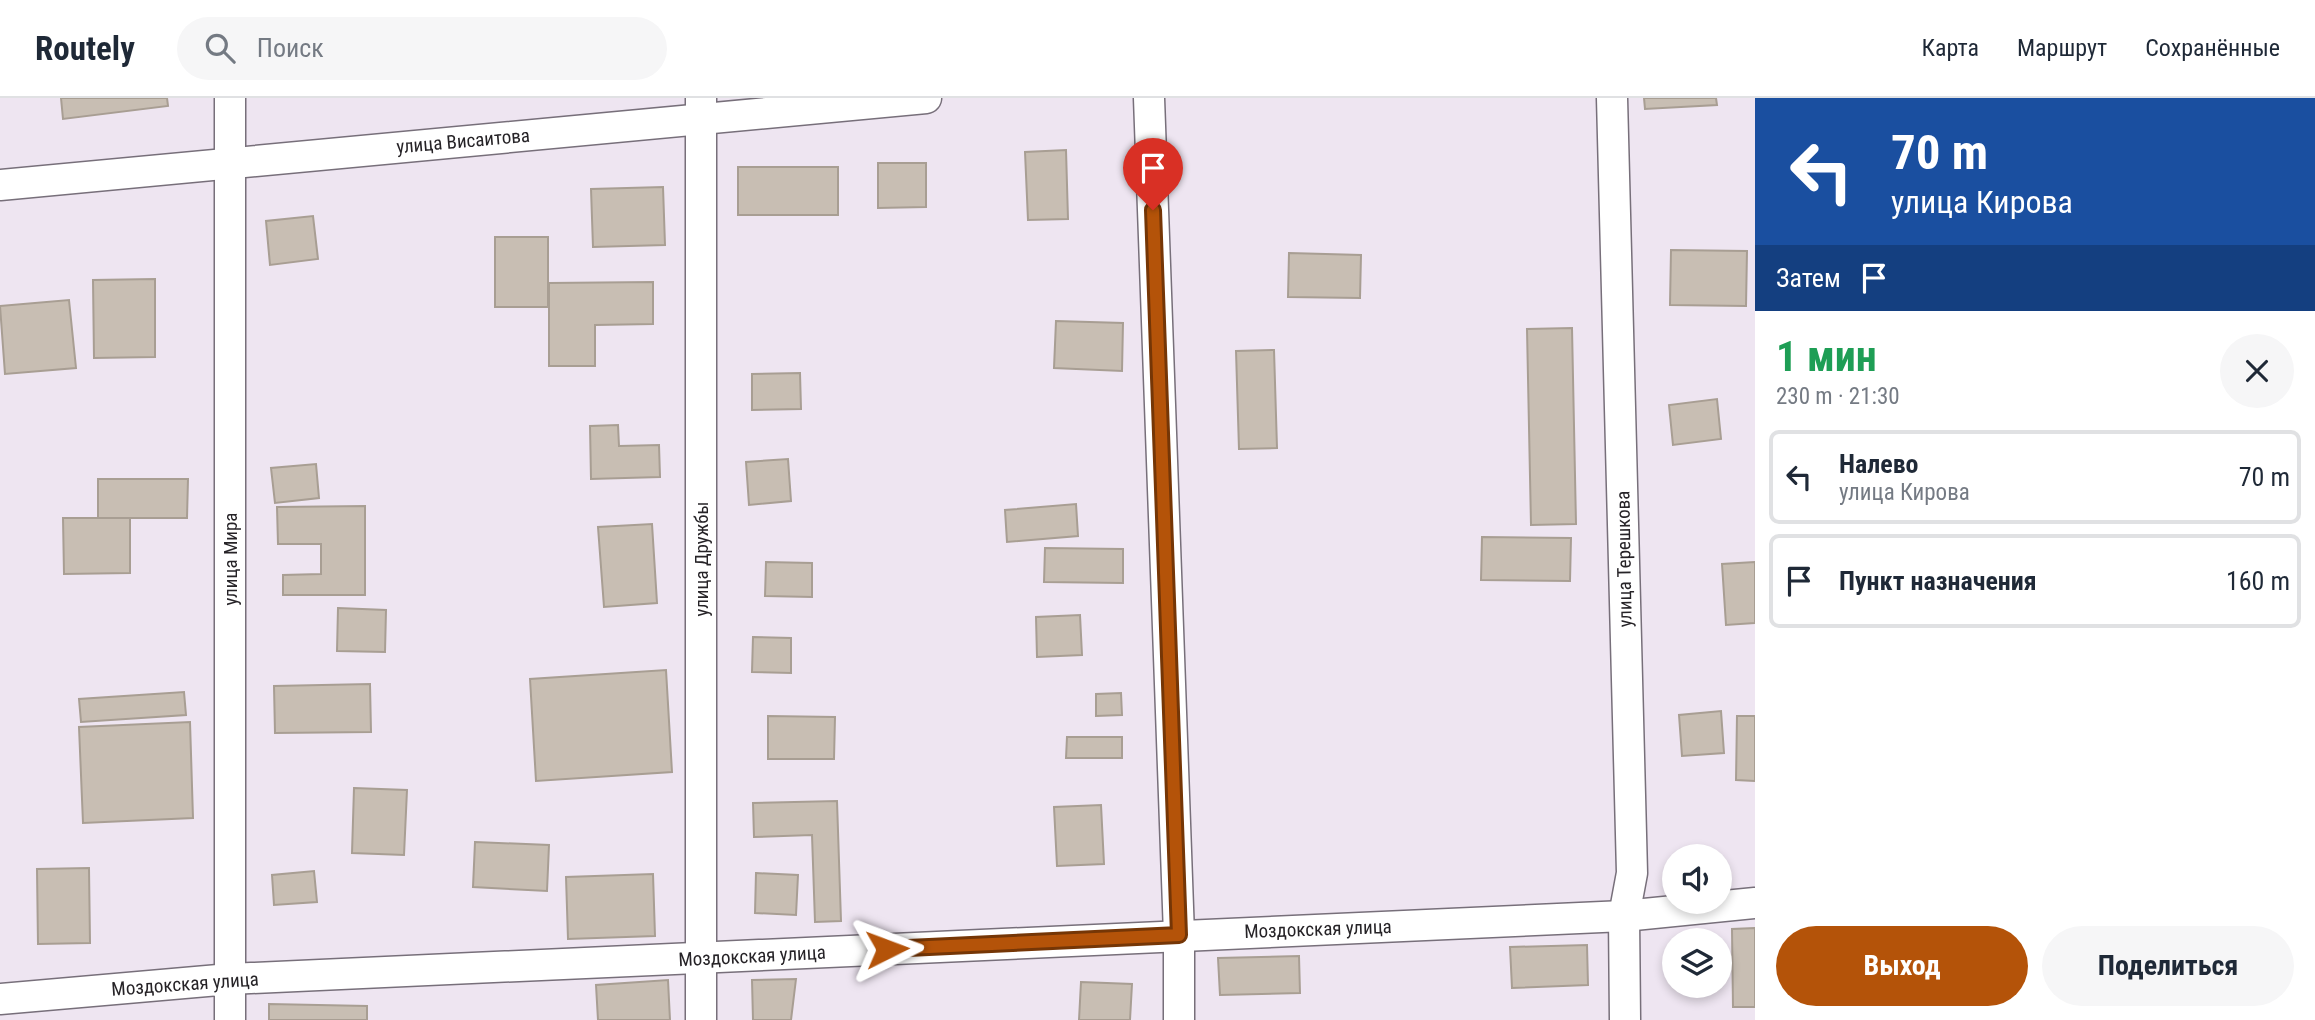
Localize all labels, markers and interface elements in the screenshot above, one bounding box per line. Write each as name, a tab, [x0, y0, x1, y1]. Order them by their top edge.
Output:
search box	[177, 17, 667, 80]
text: Routely	[35, 29, 135, 68]
icon: search	[201, 29, 239, 67]
text: Поиск	[257, 33, 324, 63]
text: Карта	[1922, 34, 1979, 62]
text: Маршрут	[2017, 34, 2107, 62]
text: Сохранённые	[2145, 34, 2280, 62]
street label: улица Висаитова	[395, 124, 531, 158]
text: 70 m	[1891, 124, 1988, 181]
icon: left	[1776, 126, 1867, 217]
pin	[1123, 138, 1183, 210]
icon: arrive	[1134, 149, 1172, 187]
text: улица Кирова	[1891, 183, 2073, 221]
icon: arrive	[1855, 259, 1893, 297]
text: Затем	[1776, 263, 1841, 293]
text: 1 мин	[1776, 332, 1877, 381]
button: close	[2220, 334, 2294, 408]
text: 230 m · 21:30	[1776, 383, 1900, 410]
text: Налево	[1839, 449, 1919, 479]
icon: left	[1780, 458, 1818, 496]
text: 70 m	[2239, 462, 2290, 492]
text: улица Кирова	[1839, 479, 1970, 506]
street label: улица Терешкова	[1611, 490, 1637, 628]
street label: улица Дружбы	[690, 502, 713, 616]
street label: улица Мира	[219, 513, 242, 605]
icon: arrive	[1780, 562, 1818, 600]
text: Пункт назначения	[1839, 566, 2037, 596]
text: 160 m	[2226, 566, 2290, 596]
map controls	[1662, 844, 1732, 998]
button: sound	[1662, 844, 1732, 914]
position arrow	[850, 912, 924, 986]
street label: Моздокская улица	[1244, 915, 1392, 943]
button: Выход	[1776, 926, 2028, 1006]
button: Поделиться	[2042, 926, 2294, 1006]
button: layers	[1662, 928, 1732, 998]
street label: Моздокская улица	[678, 941, 826, 971]
street label: Моздокская улица	[111, 967, 259, 1001]

